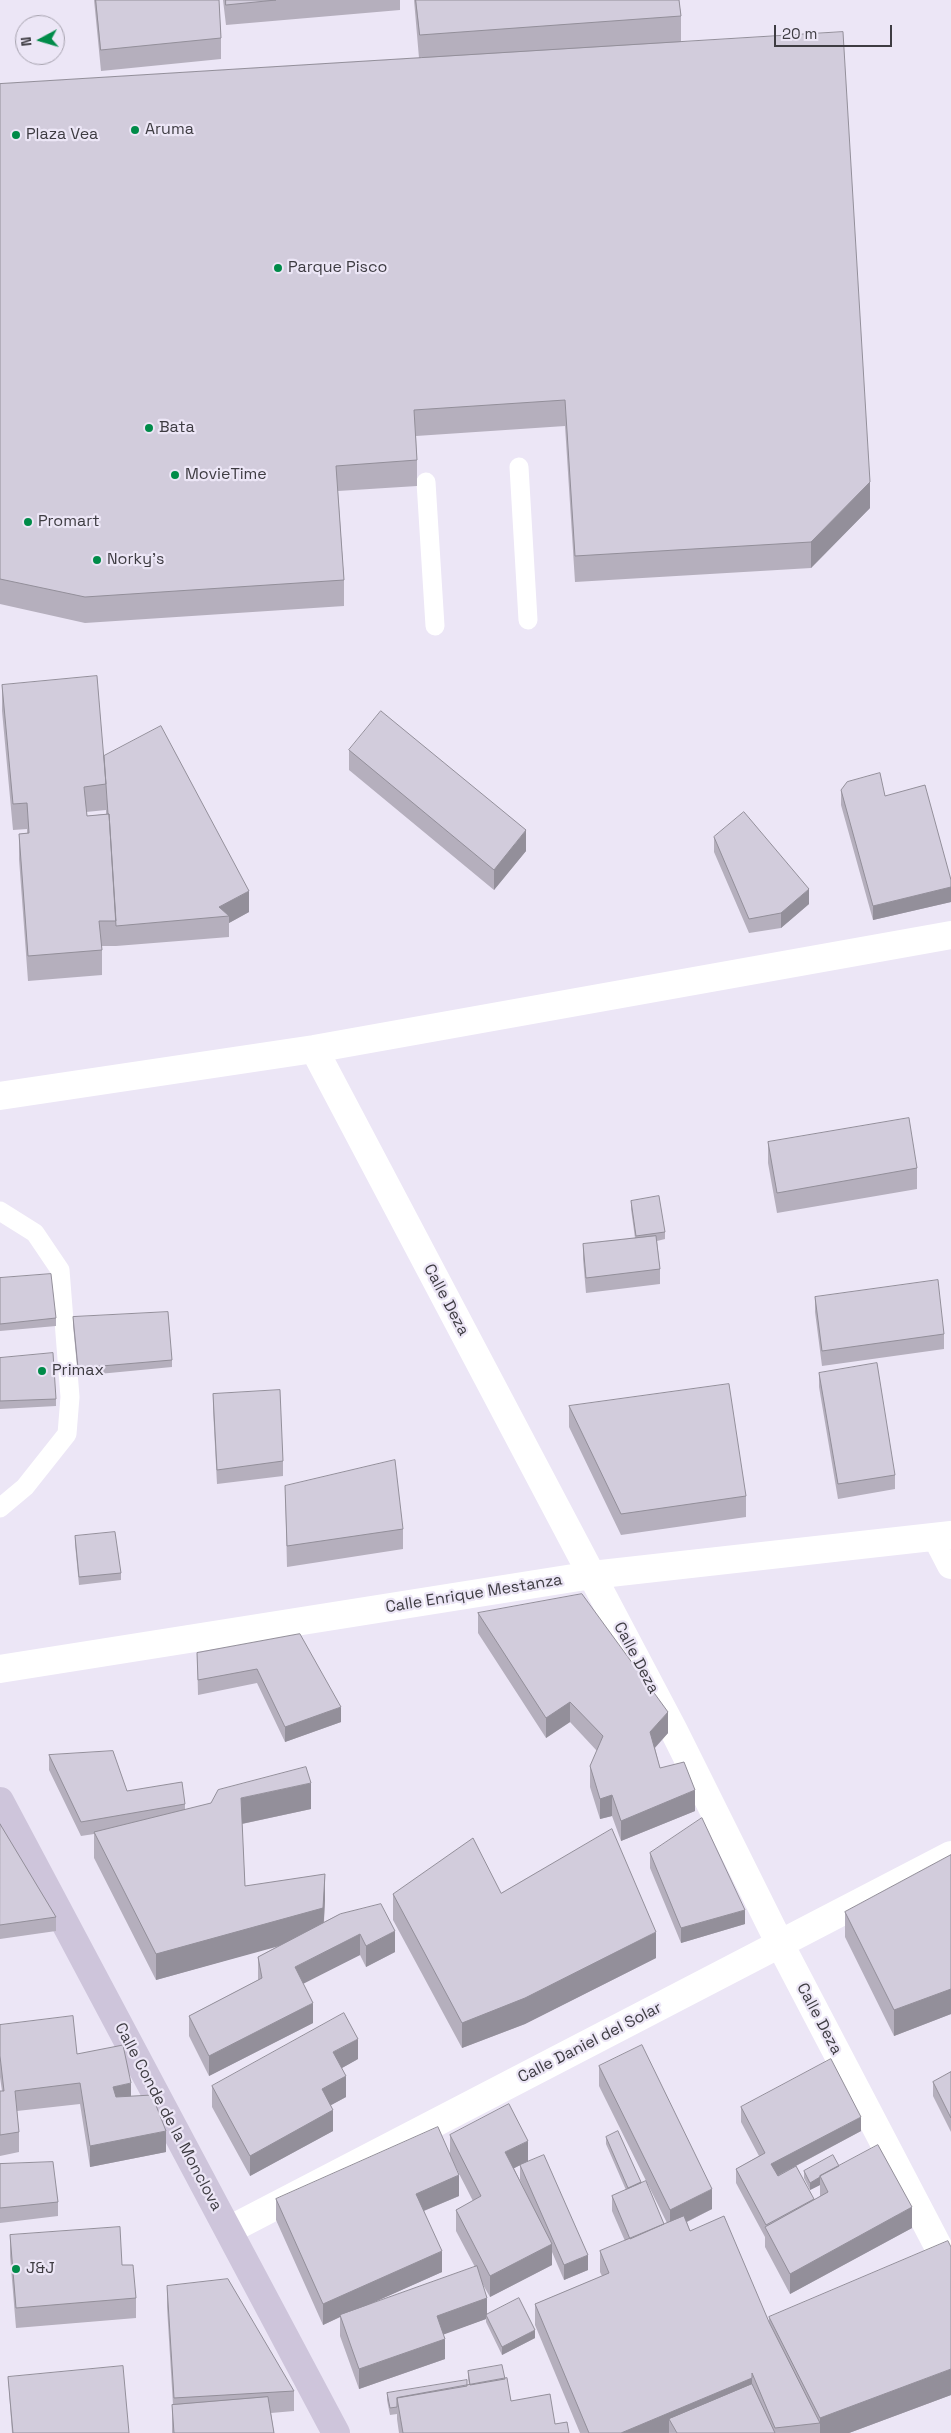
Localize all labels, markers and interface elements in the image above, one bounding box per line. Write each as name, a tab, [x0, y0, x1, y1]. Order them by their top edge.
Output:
north arrow	[15, 15, 65, 65]
scale bar	[776, 15, 894, 47]
text: 20 m	[782, 24, 817, 43]
text: N	[17, 36, 36, 47]
place label: Aruma	[145, 120, 194, 140]
marker: Aruma	[129, 124, 141, 136]
place label: Plaza Vea	[26, 125, 98, 145]
marker: Plaza Vea	[10, 129, 22, 141]
place label: Parque Pisco	[288, 258, 387, 278]
marker: Parque Pisco	[272, 262, 284, 274]
place label: Bata	[159, 418, 195, 438]
marker: Bata	[143, 422, 155, 434]
place label: MovieTime	[185, 465, 267, 485]
marker: MovieTime	[169, 469, 181, 481]
place label: Promart	[38, 512, 100, 532]
marker: Promart	[22, 516, 34, 528]
place label: Norky's	[107, 550, 164, 570]
marker: Norky's	[91, 554, 103, 566]
street label: Calle Deza	[419, 1261, 473, 1339]
place label: Primax	[52, 1361, 104, 1381]
marker: Primax	[36, 1365, 48, 1377]
street label: Calle Enrique Mestanza	[384, 1571, 564, 1617]
street label: Calle Deza	[609, 1619, 663, 1697]
street label: Calle Deza	[792, 1980, 846, 2058]
street label: Calle Daniel del Solar	[515, 1998, 665, 2088]
street label: Calle Conde de la Monclova	[110, 2020, 226, 2214]
place label: J&J	[26, 2259, 55, 2279]
marker: J&J	[10, 2263, 22, 2275]

